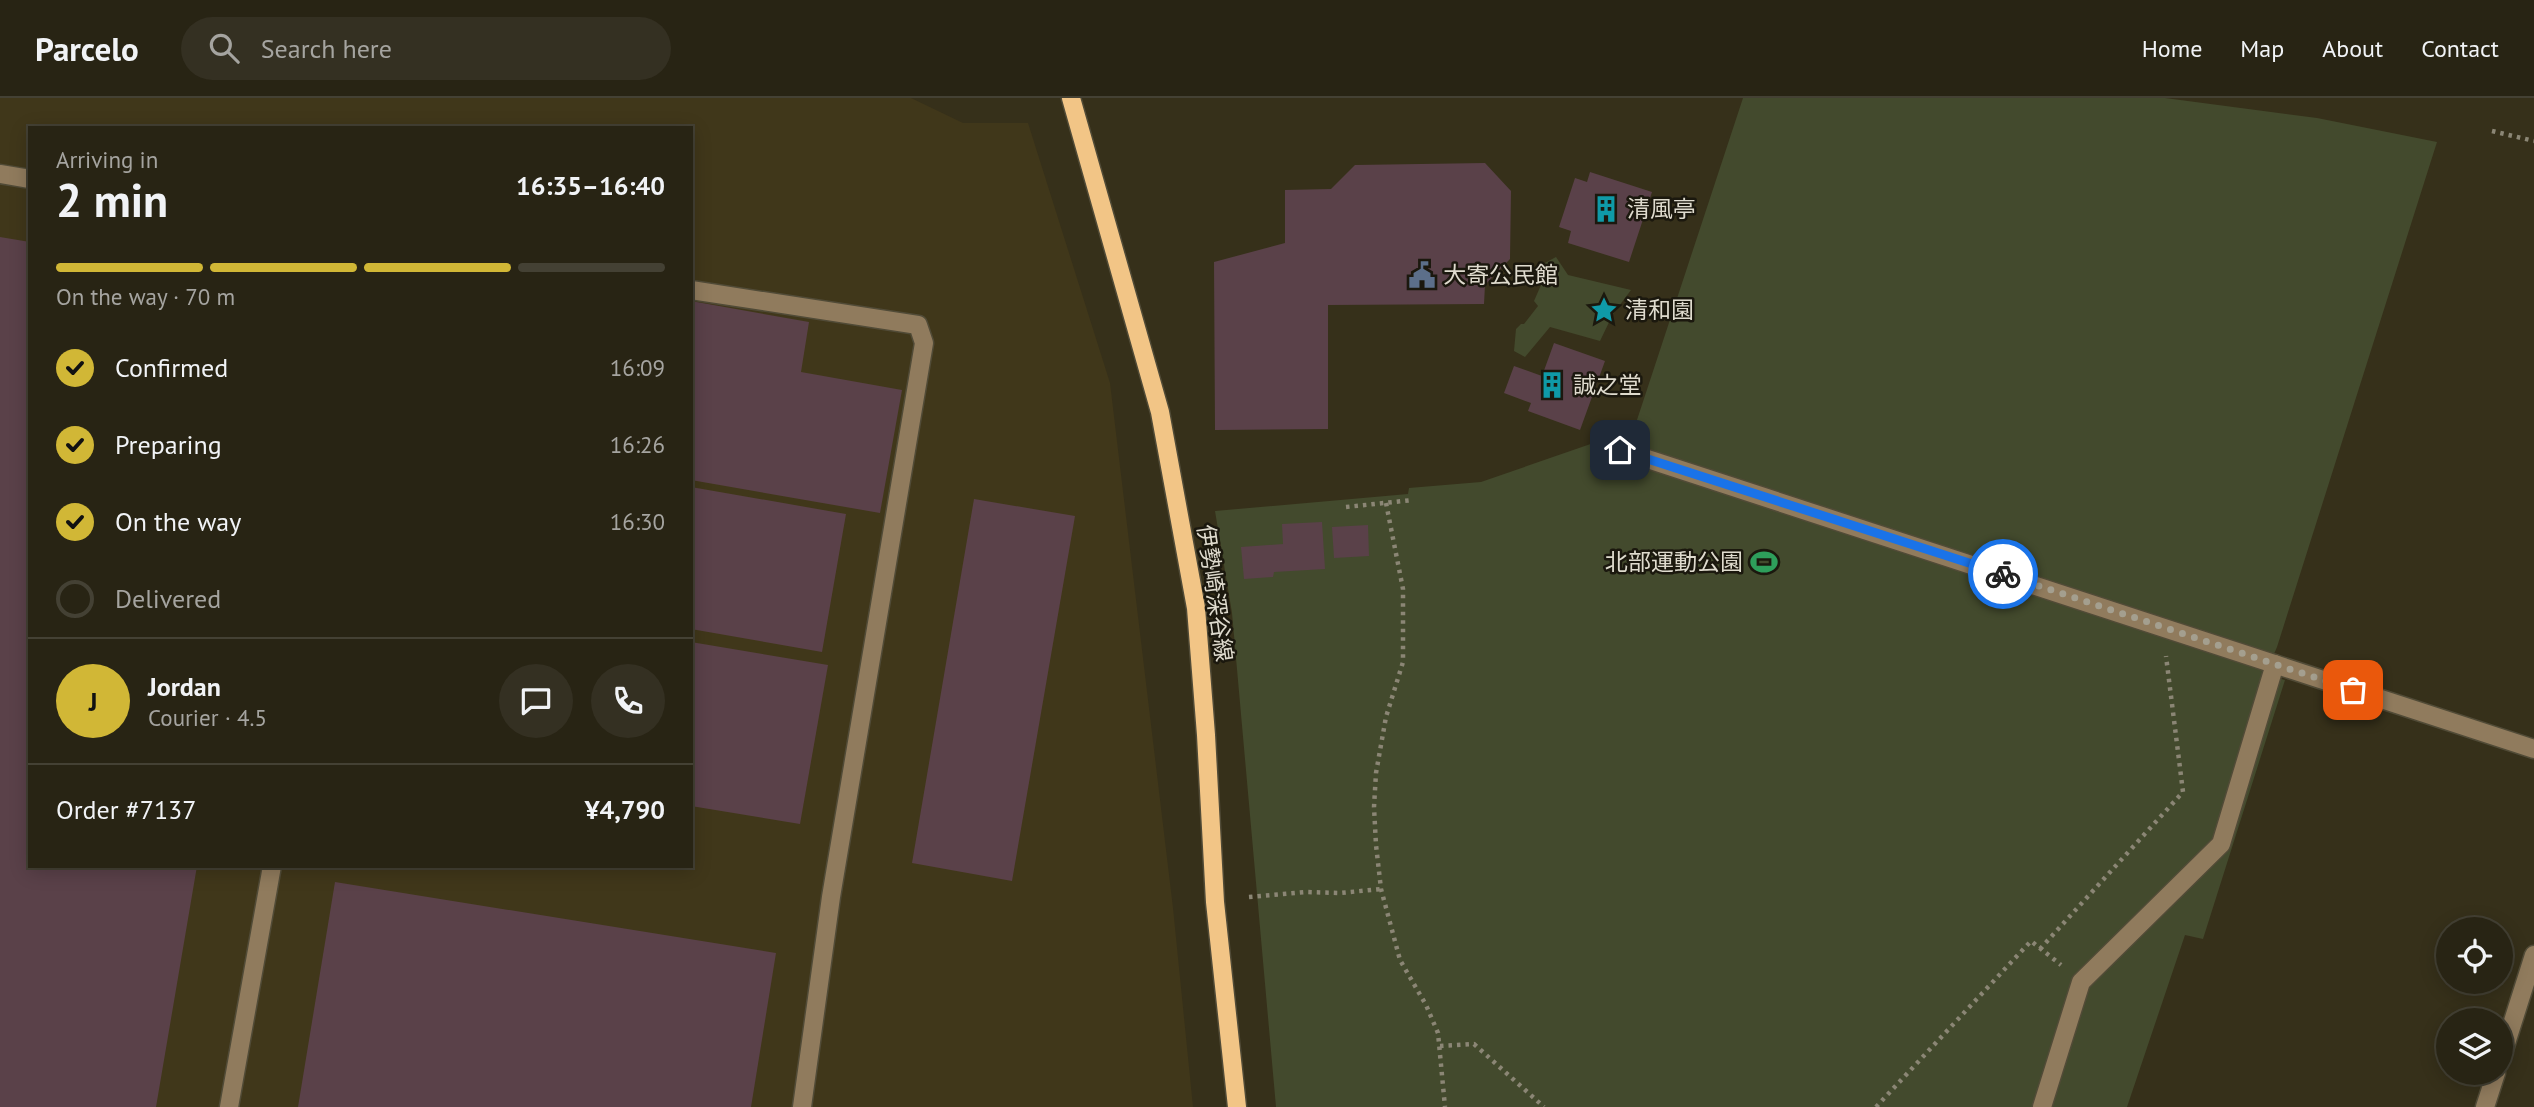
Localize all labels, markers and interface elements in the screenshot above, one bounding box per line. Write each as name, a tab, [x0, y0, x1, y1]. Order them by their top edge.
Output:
search box	[181, 17, 671, 80]
text: Parcelo	[35, 27, 139, 70]
icon: search	[205, 29, 243, 67]
text: Search here	[261, 32, 392, 65]
text: Home	[2142, 33, 2202, 64]
text: Map	[2240, 33, 2284, 64]
text: About	[2322, 33, 2383, 64]
text: Contact	[2421, 33, 2499, 64]
text: Arriving in	[56, 145, 158, 174]
text: 16:35–16:40	[516, 169, 665, 202]
text: 2 min	[56, 170, 168, 230]
building icon: 清風亭	[1591, 194, 1621, 224]
place label: 清風亭	[1627, 194, 1696, 223]
public building icon: 大寄公民館	[1407, 260, 1437, 290]
place label: 大寄公民館	[1443, 260, 1558, 289]
text: On the way · 70 m	[56, 282, 235, 311]
place icon: 清和園	[1589, 295, 1619, 325]
place label: 清和園	[1625, 295, 1694, 324]
icon: check	[56, 349, 94, 387]
text: Confirmed	[115, 351, 228, 384]
text: 16:09	[610, 353, 665, 382]
building icon: 誠之堂	[1537, 370, 1567, 400]
place label: 誠之堂	[1573, 370, 1642, 399]
pin	[1590, 420, 1650, 480]
icon: check	[56, 426, 94, 464]
text: Preparing	[115, 428, 222, 461]
text: 16:26	[610, 430, 665, 459]
icon: home	[1601, 431, 1639, 469]
icon: check	[56, 503, 94, 541]
text: On the way	[115, 505, 241, 538]
text: 16:30	[610, 507, 665, 536]
street label: 伊勢崎深谷線	[1192, 523, 1239, 663]
courier	[1968, 539, 2038, 609]
place label: 北部運動公園	[1605, 547, 1743, 576]
sports icon: 北部運動公園	[1749, 547, 1779, 577]
icon: bike	[1984, 555, 2022, 593]
text: Delivered	[115, 582, 221, 615]
pin	[2323, 660, 2383, 720]
button: chat	[499, 664, 573, 738]
button: phone	[591, 664, 665, 738]
text: Jordan	[148, 670, 221, 703]
icon: bag	[2334, 671, 2372, 709]
text: J	[89, 685, 97, 718]
text: Courier · 4.5	[148, 703, 267, 732]
text: Order #7137	[56, 793, 196, 826]
text: ¥4,790	[585, 793, 665, 826]
map controls	[2436, 917, 2513, 1085]
button: locate	[2436, 917, 2513, 994]
button: layers	[2436, 1008, 2513, 1085]

